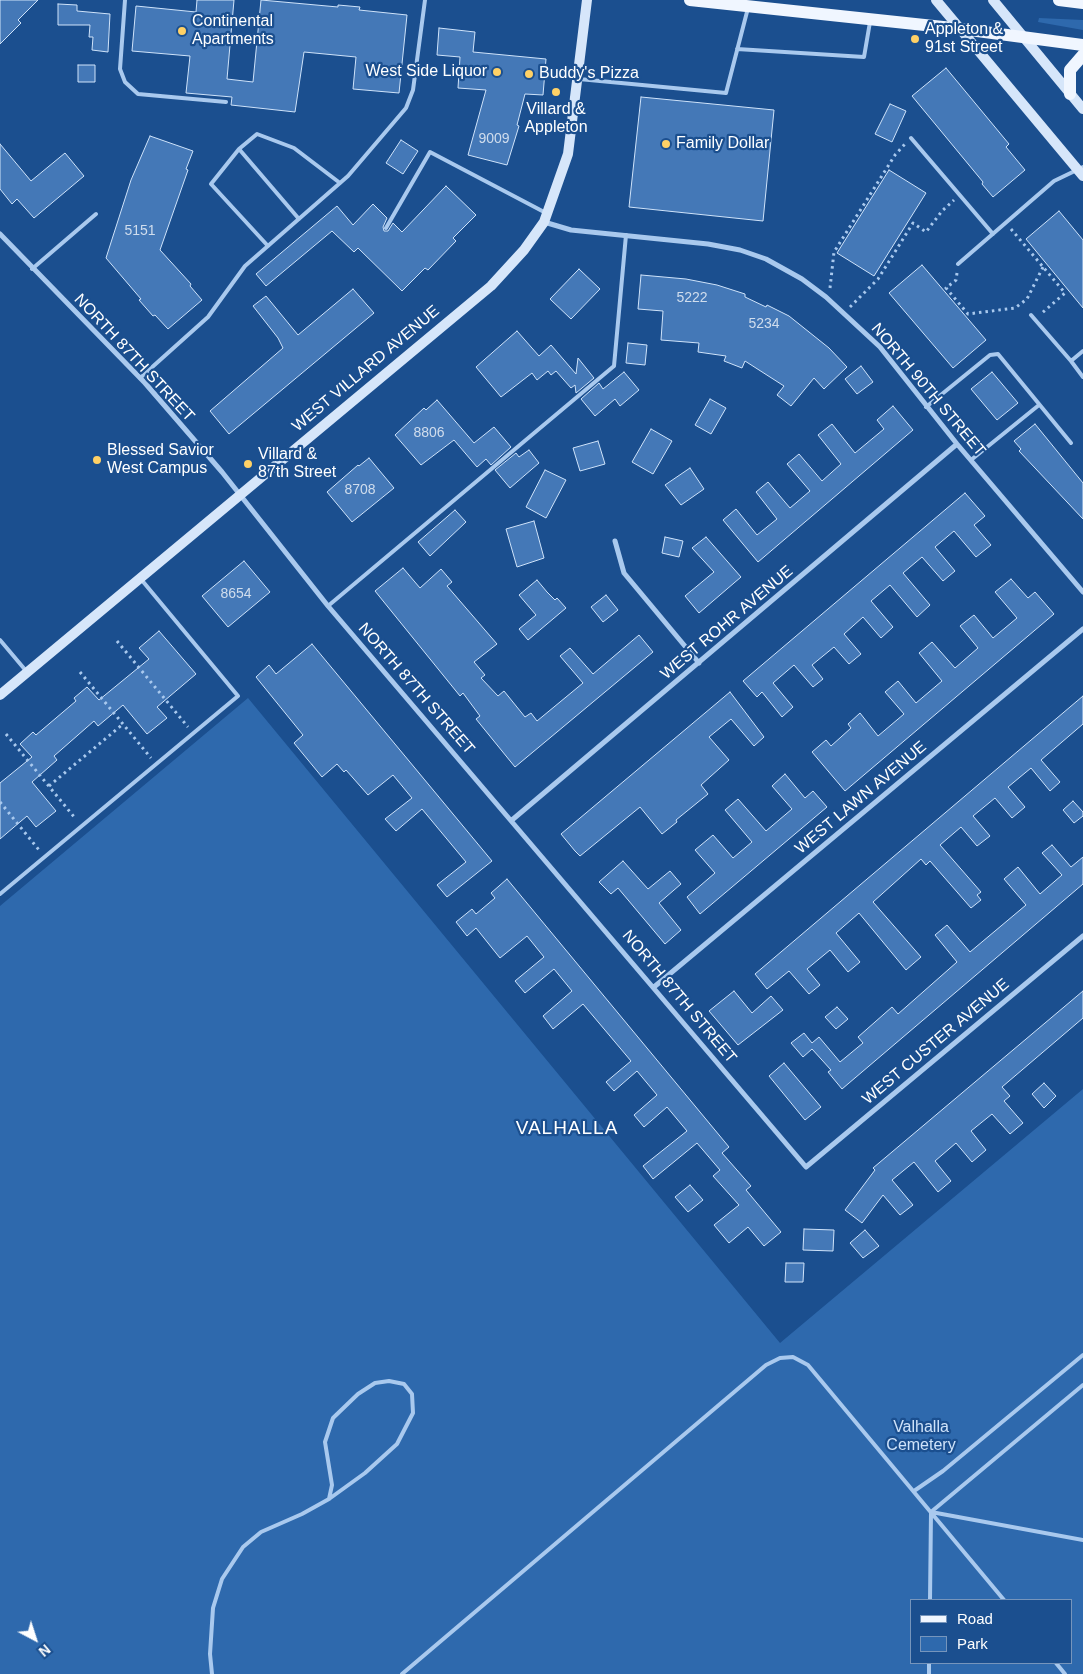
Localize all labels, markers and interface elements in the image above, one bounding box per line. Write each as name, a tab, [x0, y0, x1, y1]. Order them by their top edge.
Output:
place label: Continental Apartments	[192, 12, 274, 50]
place label: Appleton & 91st Street	[925, 20, 1003, 58]
marker: Continental Apartments	[176, 25, 188, 37]
marker: Appleton & 91st Street	[909, 33, 921, 45]
place label: West Side Liquor	[365, 62, 487, 82]
place label: Buddy's Pizza	[539, 64, 639, 84]
marker: West Side Liquor	[491, 66, 503, 78]
marker: Buddy's Pizza	[523, 68, 535, 80]
marker: Villard & Appleton	[550, 86, 562, 98]
place label: Villard & Appleton	[524, 100, 588, 138]
house number: 9009	[478, 131, 510, 147]
place label: Family Dollar	[676, 134, 769, 154]
marker: Family Dollar	[660, 138, 672, 150]
house number: 5151	[124, 223, 156, 239]
street label: NORTH 87TH STREET	[70, 290, 198, 426]
house number: 5222	[676, 290, 708, 306]
street label: WEST VILLARD AVENUE	[288, 302, 444, 436]
house number: 5234	[748, 316, 780, 332]
street label: NORTH 90TH STREET	[867, 320, 989, 460]
house number: 8806	[413, 425, 445, 441]
place label: Blessed Savior West Campus	[107, 441, 214, 479]
place label: Villard & 87th Street	[258, 445, 336, 483]
marker: Blessed Savior West Campus	[91, 454, 103, 466]
marker: Villard & 87th Street	[242, 458, 254, 470]
house number: 8708	[344, 482, 376, 498]
street label: WEST ROHR AVENUE	[657, 562, 797, 684]
house number: 8654	[220, 586, 252, 602]
street label: NORTH 87TH STREET	[354, 619, 478, 759]
street label: WEST LAWN AVENUE	[791, 738, 931, 858]
street label: NORTH 87TH STREET	[618, 927, 740, 1067]
street label: WEST CUSTER AVENUE	[859, 975, 1013, 1109]
district label: VALHALLA	[515, 1118, 619, 1140]
park label: Valhalla Cemetery	[886, 1418, 956, 1456]
legend	[910, 1599, 1073, 1664]
text: Road	[957, 1610, 993, 1627]
north arrow	[10, 1614, 60, 1664]
text: Park	[957, 1635, 988, 1652]
text: N	[36, 1641, 54, 1660]

